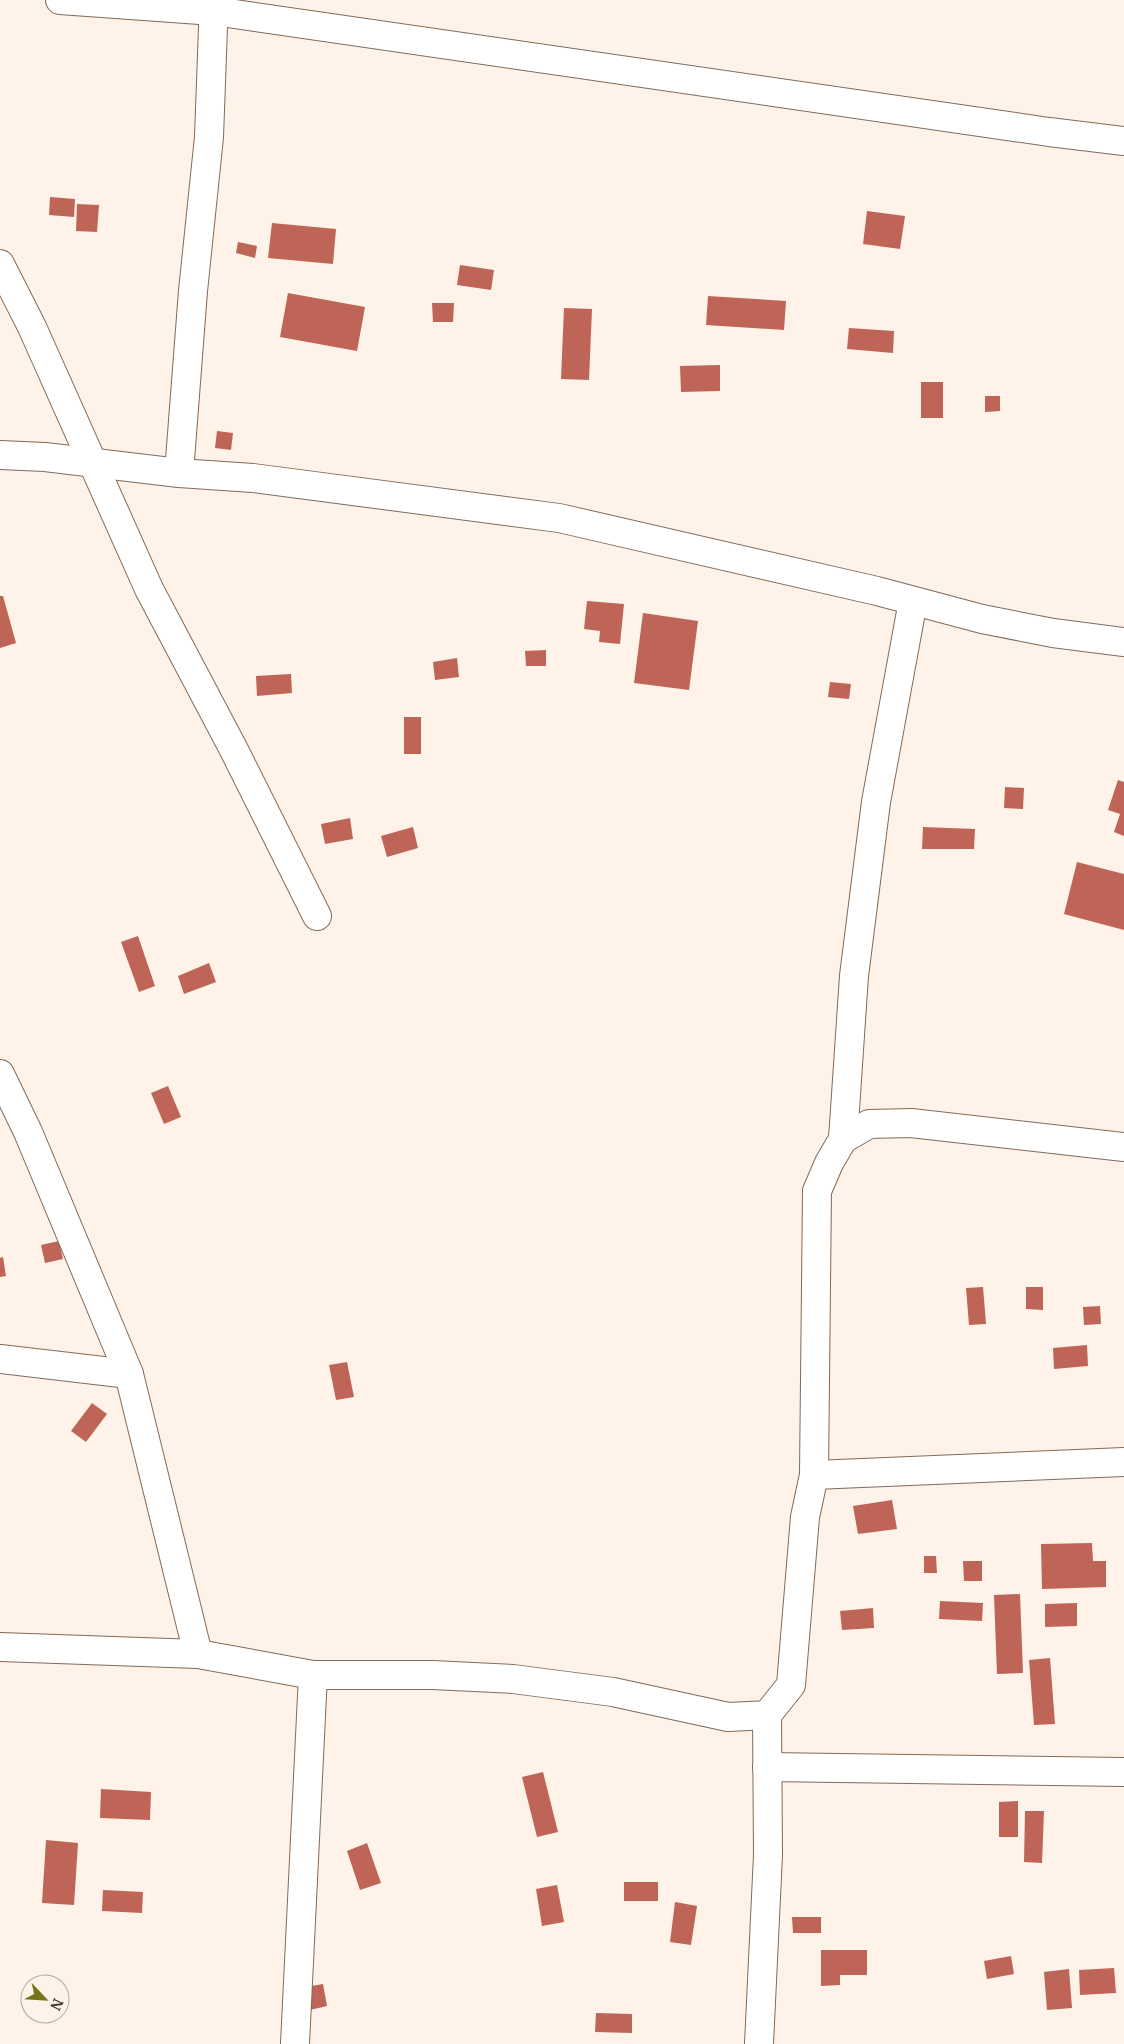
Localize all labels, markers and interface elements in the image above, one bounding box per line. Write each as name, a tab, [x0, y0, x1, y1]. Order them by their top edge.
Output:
north arrow	[20, 1974, 70, 2024]
text: N	[46, 1996, 67, 2013]

